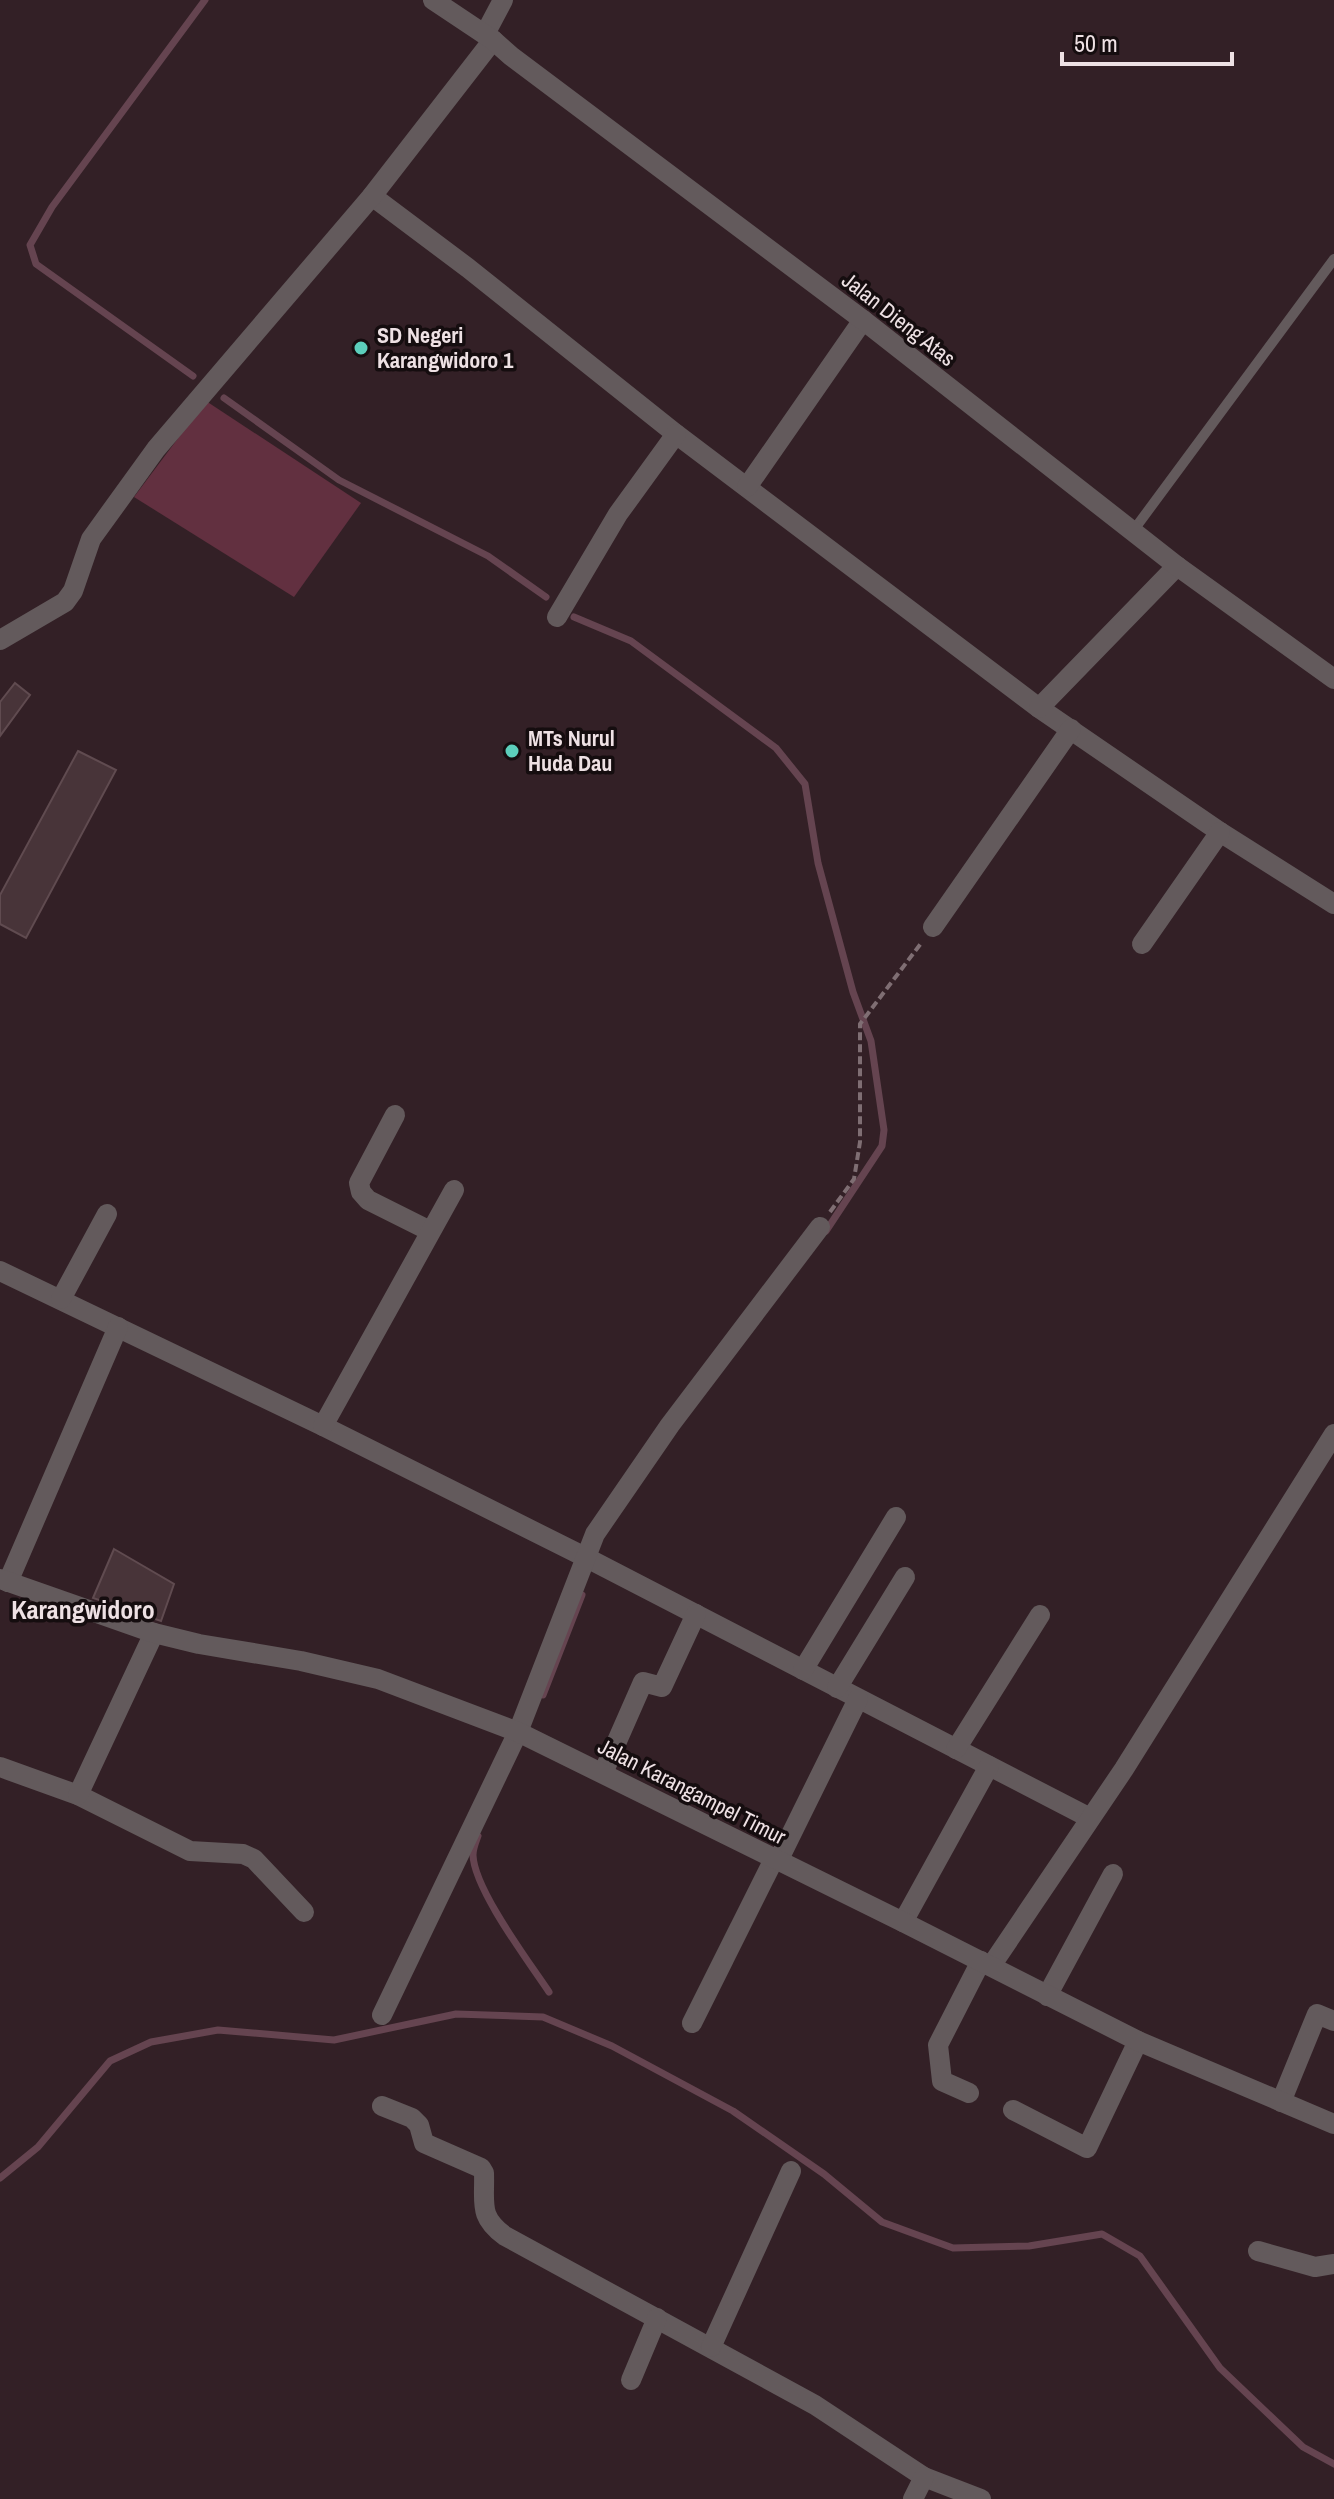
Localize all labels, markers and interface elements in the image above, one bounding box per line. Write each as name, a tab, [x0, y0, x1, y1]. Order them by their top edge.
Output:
scale bar	[1062, 16, 1232, 66]
text: 50 m	[1074, 27, 1118, 59]
street label: Jalan Dieng Atas	[836, 265, 962, 373]
place label: SD Negeri Karangwidoro 1	[377, 320, 514, 375]
marker: SD Negeri Karangwidoro 1	[352, 339, 370, 357]
place label: MTs Nurul Huda Dau	[528, 723, 615, 778]
marker: MTs Nurul Huda Dau	[503, 742, 521, 760]
district label: Karangwidoro	[11, 1592, 155, 1627]
street label: Jalan Karangampel Timur	[593, 1731, 791, 1851]

